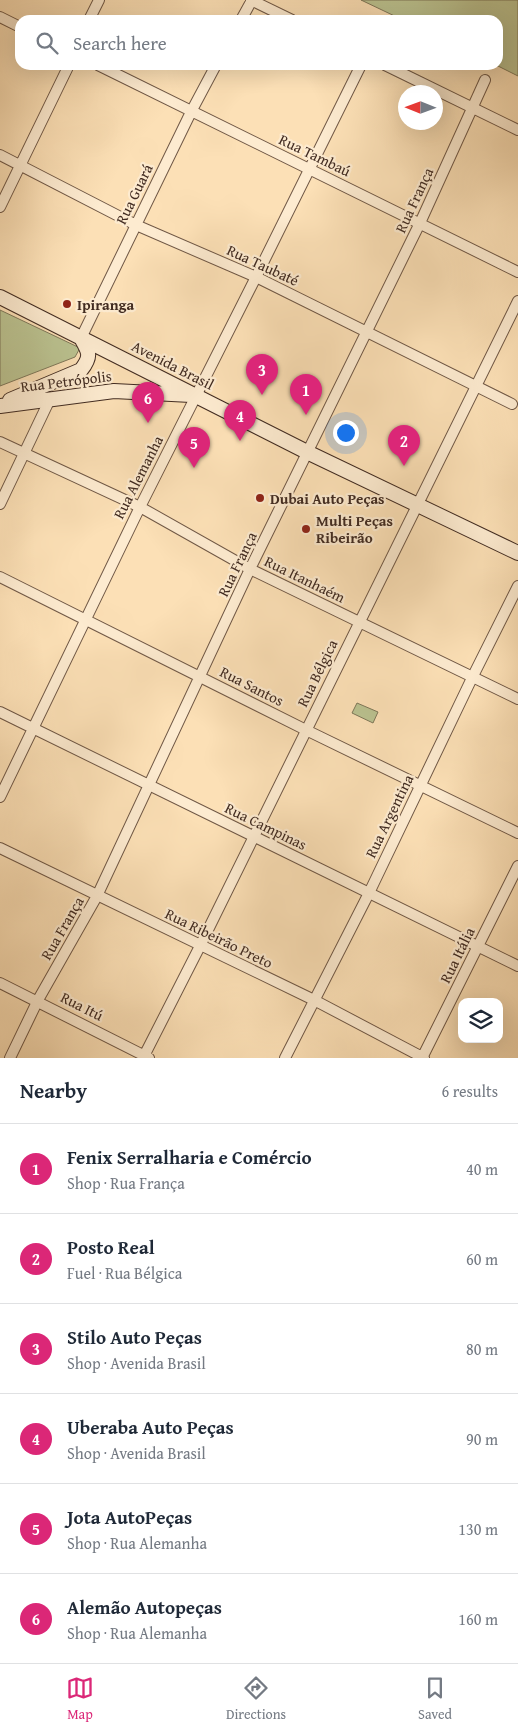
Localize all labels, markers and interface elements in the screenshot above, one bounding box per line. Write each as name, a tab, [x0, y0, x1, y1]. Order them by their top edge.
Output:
search box	[15, 15, 503, 70]
icon: search	[33, 29, 61, 57]
text: Search here	[73, 29, 167, 57]
north arrow	[398, 85, 443, 130]
street label: Rua Tambaú	[276, 129, 355, 182]
street label: Rua Guará	[110, 160, 158, 228]
street label: Rua França	[390, 164, 438, 236]
street label: Rua Taubaté	[224, 239, 302, 291]
place label: Ipiranga	[77, 294, 134, 315]
marker: Ipiranga	[61, 298, 73, 310]
street label: Avenida Brasil	[128, 335, 218, 395]
pin: 3	[246, 354, 278, 395]
street label: Rua Petrópolis	[19, 365, 113, 397]
pin: 1	[290, 374, 322, 415]
pin: 6	[132, 382, 164, 423]
pin: 4	[224, 400, 256, 441]
your location	[333, 420, 359, 446]
pin: 2	[388, 425, 420, 466]
pin: 5	[178, 427, 210, 468]
street label: Rua Alemanha	[108, 432, 168, 522]
place label: Dubai Auto Peças	[270, 488, 385, 509]
marker: Dubai Auto Peças	[254, 492, 266, 504]
place label: Multi Peças Ribeirão	[316, 510, 393, 548]
marker: Multi Peças Ribeirão	[300, 523, 312, 535]
street label: Rua França	[212, 528, 262, 600]
street label: Rua Itanhaém	[261, 550, 350, 608]
street label: Rua Bélgica	[292, 636, 342, 710]
street label: Rua Santos	[217, 661, 287, 711]
street label: Rua Argentina	[360, 771, 418, 861]
street label: Rua Campinas	[222, 797, 310, 855]
street label: Rua França	[35, 893, 89, 963]
street label: Rua Ribeirão Preto	[162, 903, 277, 973]
street label: Rua Itália	[434, 924, 480, 986]
street label: Rua Itú	[57, 986, 108, 1026]
map controls	[458, 998, 503, 1043]
button: layers	[458, 998, 503, 1043]
text: Nearby	[20, 1075, 87, 1106]
text: 6 results	[441, 1079, 498, 1103]
text: Fenix Serralharia e Comércio	[67, 1143, 312, 1171]
text: 1	[32, 1157, 40, 1181]
text: 40 m	[466, 1157, 498, 1181]
text: Shop · Rua França	[67, 1171, 185, 1195]
text: Posto Real	[67, 1233, 155, 1261]
text: 2	[32, 1247, 40, 1271]
text: 60 m	[466, 1247, 498, 1271]
text: Fuel · Rua Bélgica	[67, 1261, 182, 1285]
text: Stilo Auto Peças	[67, 1323, 202, 1351]
text: 3	[32, 1337, 40, 1361]
text: 80 m	[466, 1337, 498, 1361]
text: Shop · Avenida Brasil	[67, 1351, 206, 1375]
text: Uberaba Auto Peças	[67, 1413, 234, 1441]
text: 4	[32, 1427, 40, 1451]
text: 90 m	[466, 1427, 498, 1451]
text: Shop · Avenida Brasil	[67, 1441, 206, 1465]
text: Jota AutoPeças	[67, 1503, 192, 1531]
text: 5	[32, 1517, 40, 1541]
text: 130 m	[458, 1517, 498, 1541]
text: Shop · Rua Alemanha	[67, 1531, 207, 1555]
text: Alemão Autopeças	[67, 1593, 222, 1621]
text: 6	[32, 1607, 40, 1631]
text: 160 m	[458, 1607, 498, 1631]
text: Shop · Rua Alemanha	[67, 1621, 207, 1645]
tab: Map	[66, 1674, 94, 1724]
tab: Directions	[226, 1674, 286, 1724]
tab: Saved	[418, 1674, 452, 1724]

